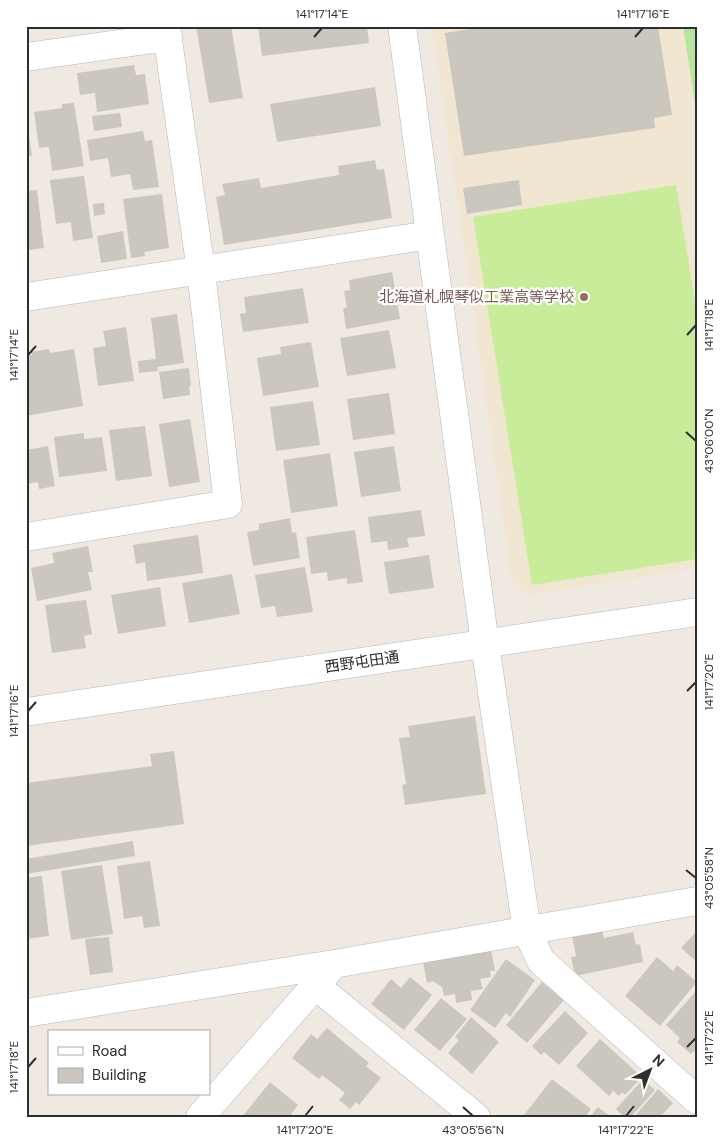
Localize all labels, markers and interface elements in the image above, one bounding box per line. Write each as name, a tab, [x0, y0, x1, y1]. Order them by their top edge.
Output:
text: 141°17'14"E	[296, 6, 349, 22]
text: 141°17'16"E	[617, 6, 670, 22]
place label: 北海道札幌琴似工業高等学校	[379, 287, 574, 307]
marker: 北海道札幌琴似工業高等学校	[578, 291, 590, 303]
text: 141°17'18"E	[701, 298, 717, 351]
text: 141°17'14"E	[6, 328, 22, 381]
text: 43°06'00"N	[701, 409, 717, 473]
street label: 西野屯田通	[323, 647, 401, 677]
text: 141°17'20"E	[701, 653, 717, 710]
text: 141°17'16"E	[6, 684, 22, 737]
text: 43°05'58"N	[701, 847, 717, 909]
text: 141°17'22"E	[701, 1010, 717, 1066]
legend	[48, 1030, 210, 1096]
text: 141°17'18"E	[6, 1040, 22, 1093]
text: Road	[92, 1041, 127, 1061]
north arrow	[626, 1046, 676, 1096]
text: N	[649, 1050, 669, 1070]
text: Building	[92, 1065, 147, 1085]
text: 141°17'20"E	[277, 1122, 334, 1138]
text: 43°05'56"N	[442, 1122, 504, 1138]
text: 141°17'22"E	[598, 1122, 654, 1138]

